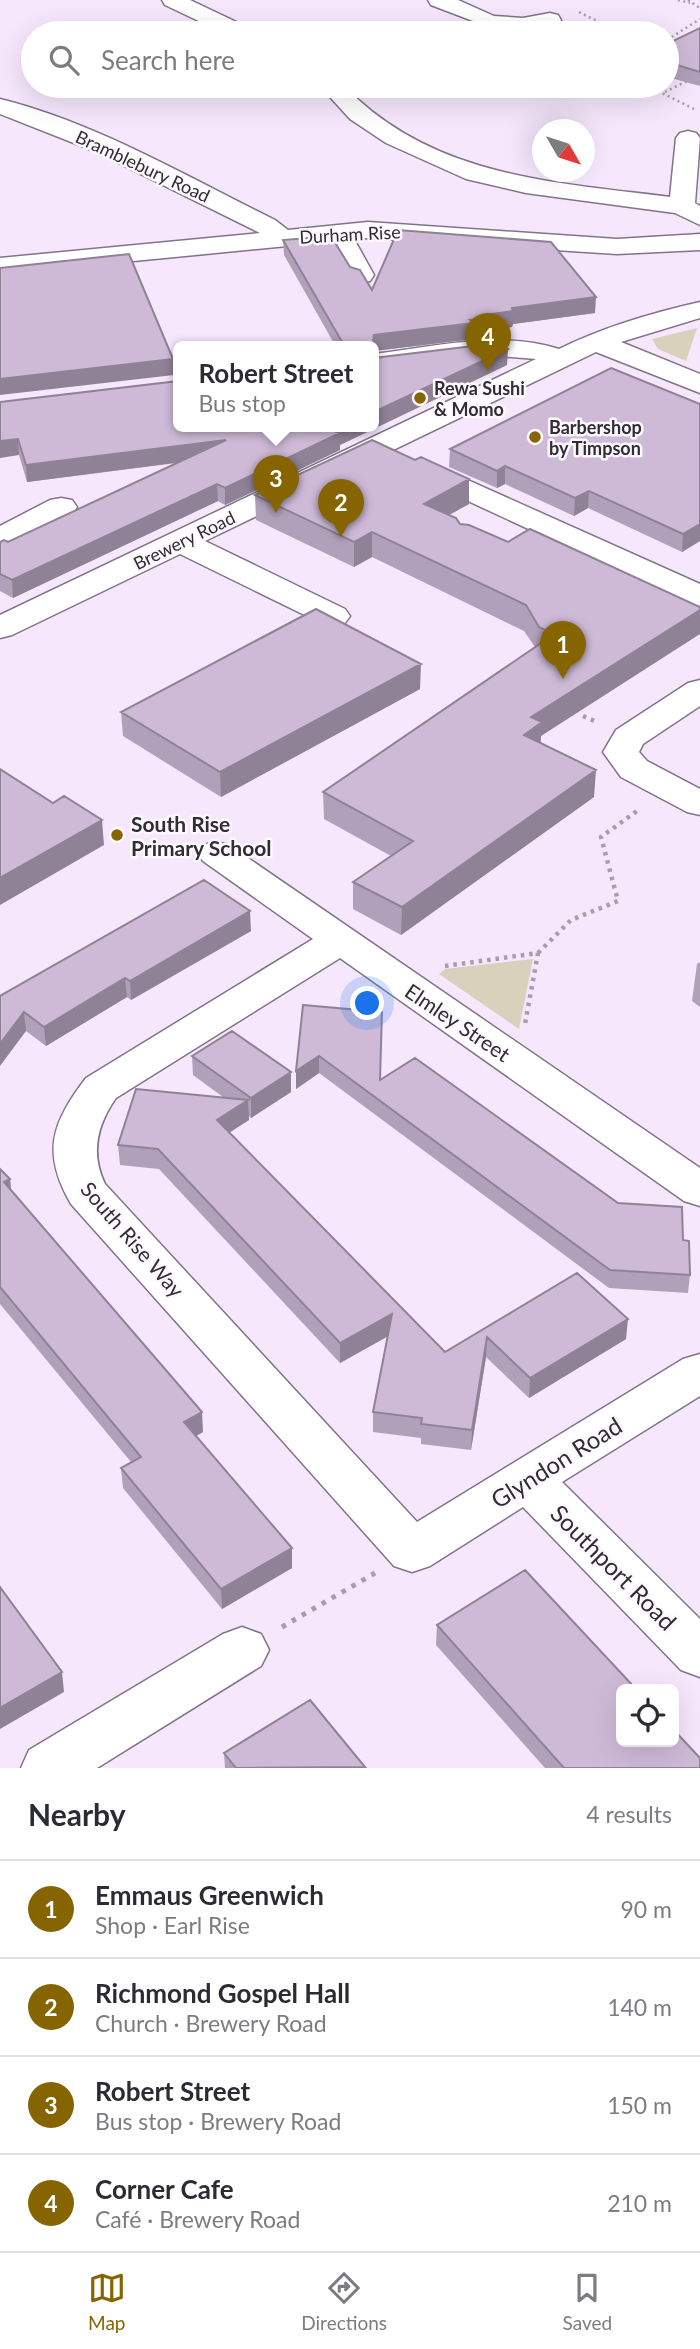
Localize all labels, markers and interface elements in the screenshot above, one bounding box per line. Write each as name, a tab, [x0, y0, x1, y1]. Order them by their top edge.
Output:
search box	[21, 21, 679, 98]
icon: search	[45, 41, 83, 79]
text: Search here	[101, 44, 235, 76]
north arrow	[532, 119, 595, 182]
street label: Bramblebury Road	[72, 125, 214, 207]
street label: Durham Rise	[299, 220, 401, 248]
pin: 4	[465, 313, 511, 371]
popup	[173, 341, 379, 432]
text: Robert Street	[198, 357, 354, 389]
place label: Rewa Sushi & Momo	[434, 377, 525, 420]
text: Bus stop	[198, 389, 286, 417]
marker: Rewa Sushi & Momo	[412, 390, 428, 406]
place label: Barbershop by Timpson	[549, 416, 642, 459]
marker: Barbershop by Timpson	[527, 429, 543, 445]
pin: 3	[253, 455, 299, 513]
pin: 2	[318, 479, 364, 537]
street label: Brewery Road	[130, 506, 238, 574]
pin: 1	[540, 621, 586, 679]
place label: South Rise Primary School	[131, 811, 272, 860]
marker: South Rise Primary School	[109, 827, 125, 843]
street label: Elmley Street	[401, 978, 516, 1066]
your location	[350, 986, 384, 1020]
street label: South Rise Way	[76, 1176, 190, 1302]
street label: Glyndon Road	[485, 1410, 627, 1514]
street label: Southport Road	[545, 1498, 683, 1636]
map controls	[616, 1684, 679, 1747]
button: locate	[616, 1684, 679, 1747]
text: Nearby	[28, 1796, 126, 1832]
text: 4 results	[586, 1800, 672, 1828]
text: Emmaus Greenwich	[95, 1879, 324, 1911]
text: 1	[44, 1895, 58, 1923]
text: 90 m	[621, 1895, 672, 1923]
text: Shop · Earl Rise	[95, 1911, 250, 1939]
text: Richmond Gospel Hall	[95, 1977, 350, 2009]
text: 2	[44, 1993, 58, 2021]
text: 140 m	[607, 1993, 672, 2021]
text: Church · Brewery Road	[95, 2009, 327, 2037]
text: Robert Street	[95, 2075, 250, 2107]
text: 3	[44, 2091, 58, 2119]
text: 150 m	[607, 2091, 672, 2119]
text: Bus stop · Brewery Road	[95, 2107, 341, 2135]
text: Corner Cafe	[95, 2173, 234, 2205]
text: 4	[44, 2189, 58, 2217]
text: 210 m	[607, 2189, 672, 2217]
text: Café · Brewery Road	[95, 2205, 300, 2233]
tab: Map	[88, 2269, 126, 2334]
tab: Directions	[301, 2269, 387, 2334]
tab: Saved	[563, 2269, 612, 2334]

